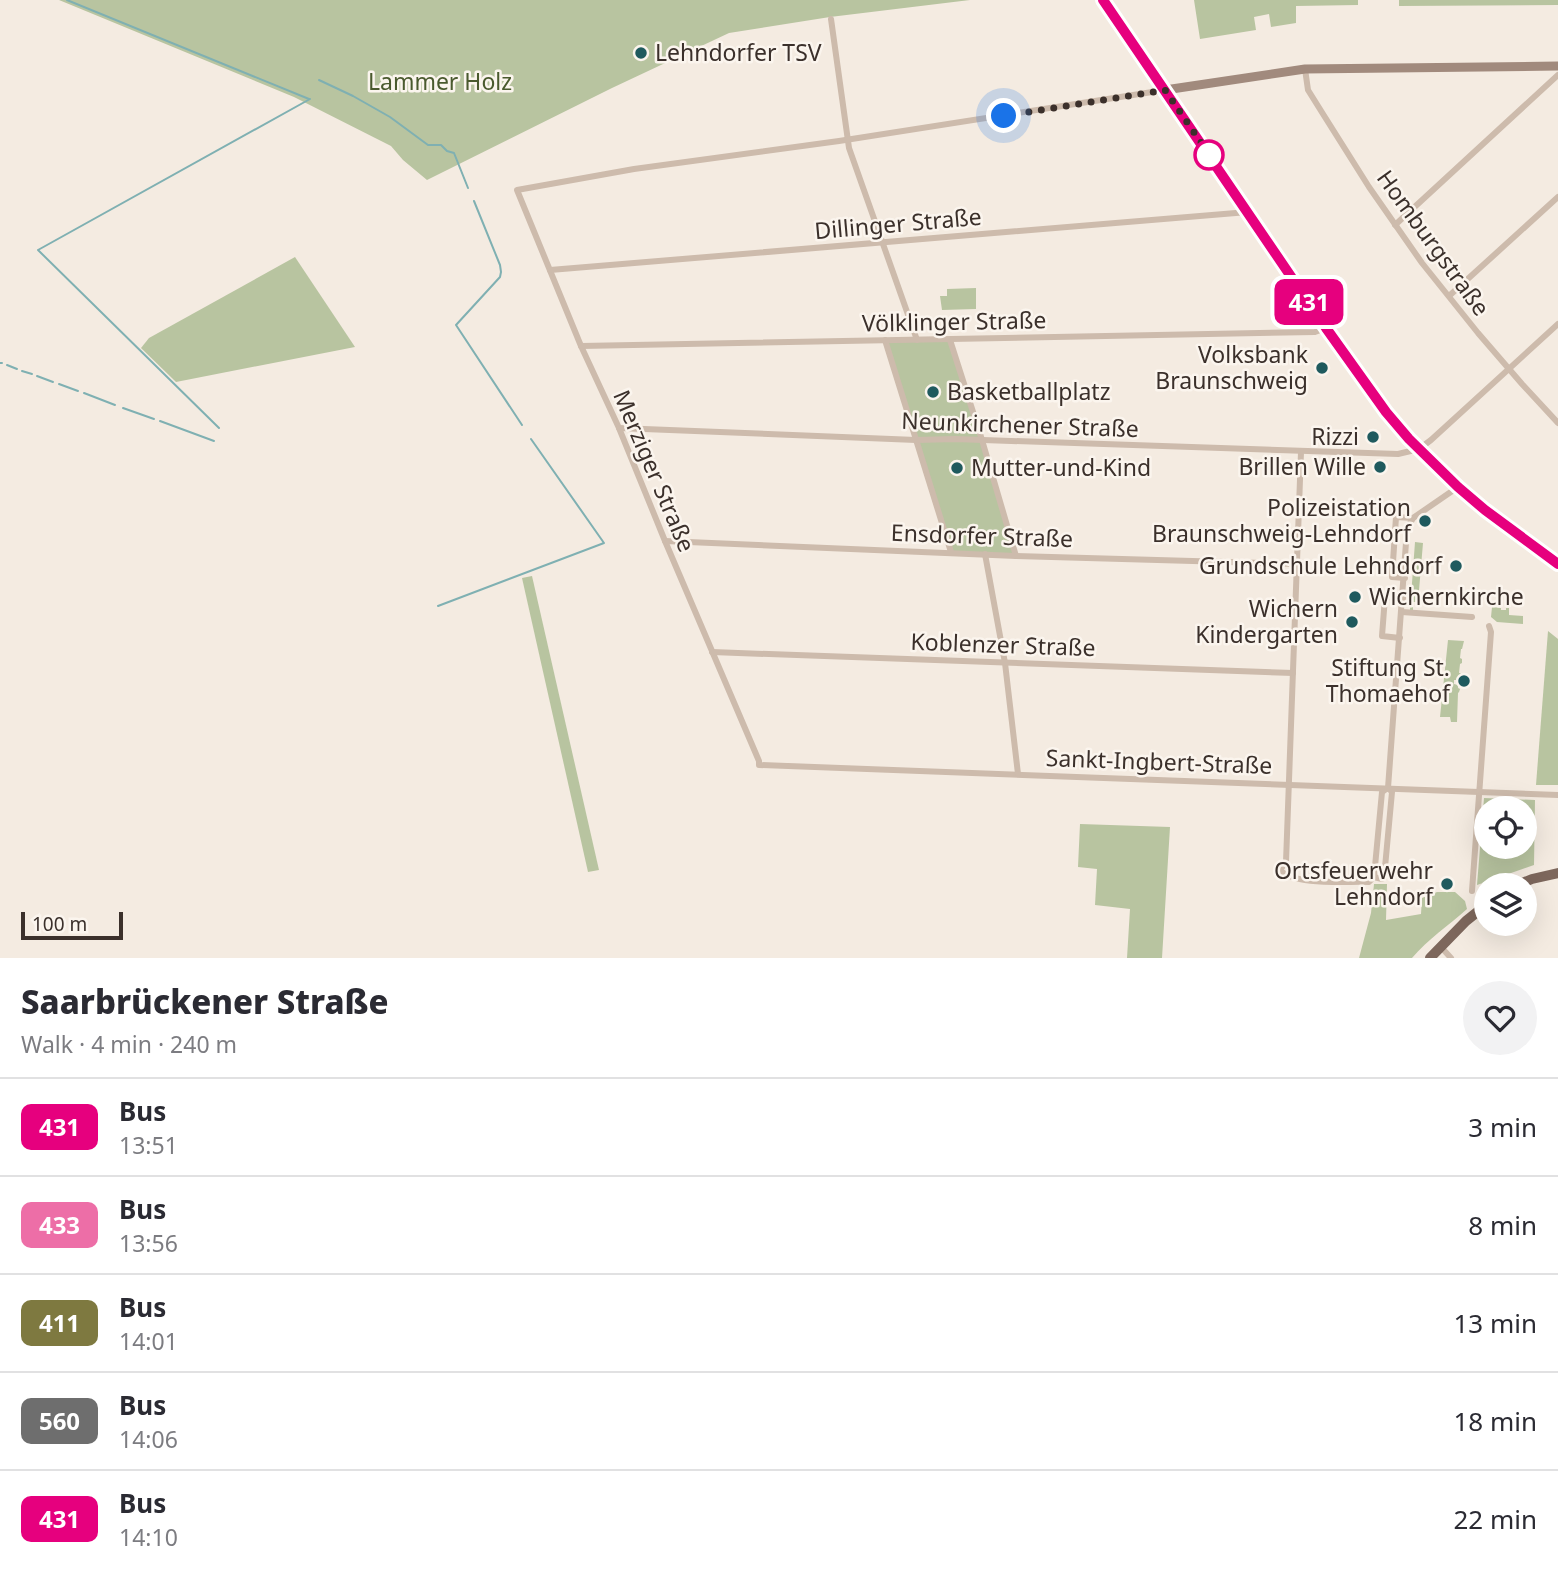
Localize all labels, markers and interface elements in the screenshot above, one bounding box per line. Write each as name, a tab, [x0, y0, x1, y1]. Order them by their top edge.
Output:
place label: Lehndorfer TSV	[655, 36, 822, 68]
marker: Lehndorfer TSV	[633, 45, 649, 61]
park label: Lammer Holz	[368, 65, 512, 97]
your location	[986, 98, 1021, 133]
unlabelled marker	[1194, 140, 1224, 170]
street label: Homburgstraße	[1370, 163, 1498, 322]
street label: Dillinger Straße	[813, 200, 983, 246]
line badge: 431	[1269, 279, 1349, 325]
text: 431	[1288, 285, 1330, 318]
street label: Völklinger Straße	[861, 303, 1047, 339]
place label: Volksbank Braunschweig	[1155, 338, 1309, 396]
marker: Volksbank Braunschweig	[1314, 360, 1330, 376]
place label: Basketballplatz	[947, 375, 1110, 407]
marker: Basketballplatz	[925, 384, 941, 400]
street label: Merziger Straße	[606, 385, 703, 556]
street label: Neunkirchener Straße	[901, 404, 1139, 444]
place label: Rizzi	[1311, 420, 1359, 452]
marker: Rizzi	[1365, 429, 1381, 445]
place label: Brillen Wille	[1238, 450, 1366, 482]
place label: Mutter-und-Kind	[971, 451, 1151, 483]
marker: Brillen Wille	[1372, 459, 1388, 475]
marker: Mutter-und-Kind	[949, 460, 965, 476]
place label: Polizeistation Braunschweig-Lehndorf	[1152, 491, 1412, 549]
marker: Polizeistation Braunschweig-Lehndorf	[1417, 513, 1433, 529]
street label: Ensdorfer Straße	[890, 516, 1074, 554]
place label: Grundschule Lehndorf	[1199, 549, 1443, 581]
marker: Grundschule Lehndorf	[1448, 558, 1464, 574]
place label: Wichernkirche	[1369, 580, 1524, 612]
marker: Wichernkirche	[1347, 589, 1363, 605]
place label: Wichern Kindergarten	[1195, 592, 1338, 650]
marker: Wichern Kindergarten	[1344, 614, 1360, 630]
street label: Koblenzer Straße	[910, 625, 1096, 663]
place label: Stiftung St. Thomaehof	[1326, 651, 1451, 709]
marker: Stiftung St. Thomaehof	[1456, 673, 1472, 689]
street label: Sankt-Ingbert-Straße	[1045, 741, 1273, 781]
map controls	[1474, 796, 1537, 936]
button: locate	[1474, 796, 1537, 859]
place label: Ortsfeuerwehr Lehndorf	[1274, 854, 1434, 912]
button: layers	[1474, 873, 1537, 936]
marker: Ortsfeuerwehr Lehndorf	[1439, 876, 1455, 892]
scale bar	[21, 909, 122, 941]
text: 100 m	[32, 911, 87, 937]
text: Saarbrückener Straße	[21, 979, 389, 1024]
button: heart	[1463, 981, 1537, 1055]
text: Walk · 4 min · 240 m	[21, 1028, 237, 1060]
text: Bus	[119, 1093, 166, 1129]
text: 3 min	[1468, 1109, 1537, 1145]
text: 431	[39, 1110, 80, 1143]
text: 13:51	[119, 1129, 178, 1161]
text: Bus	[119, 1191, 166, 1227]
text: 8 min	[1468, 1207, 1537, 1243]
text: 433	[39, 1208, 80, 1241]
text: 13:56	[119, 1227, 178, 1259]
text: Bus	[119, 1289, 166, 1325]
text: 13 min	[1453, 1305, 1537, 1341]
text: 411	[39, 1306, 80, 1339]
text: 14:01	[119, 1325, 178, 1357]
text: Bus	[119, 1387, 166, 1423]
text: 18 min	[1453, 1403, 1537, 1439]
text: 560	[39, 1404, 80, 1437]
text: 14:06	[119, 1423, 178, 1455]
text: Bus	[119, 1485, 166, 1521]
text: 22 min	[1453, 1501, 1537, 1537]
text: 431	[39, 1502, 80, 1535]
text: 14:10	[119, 1521, 178, 1553]

